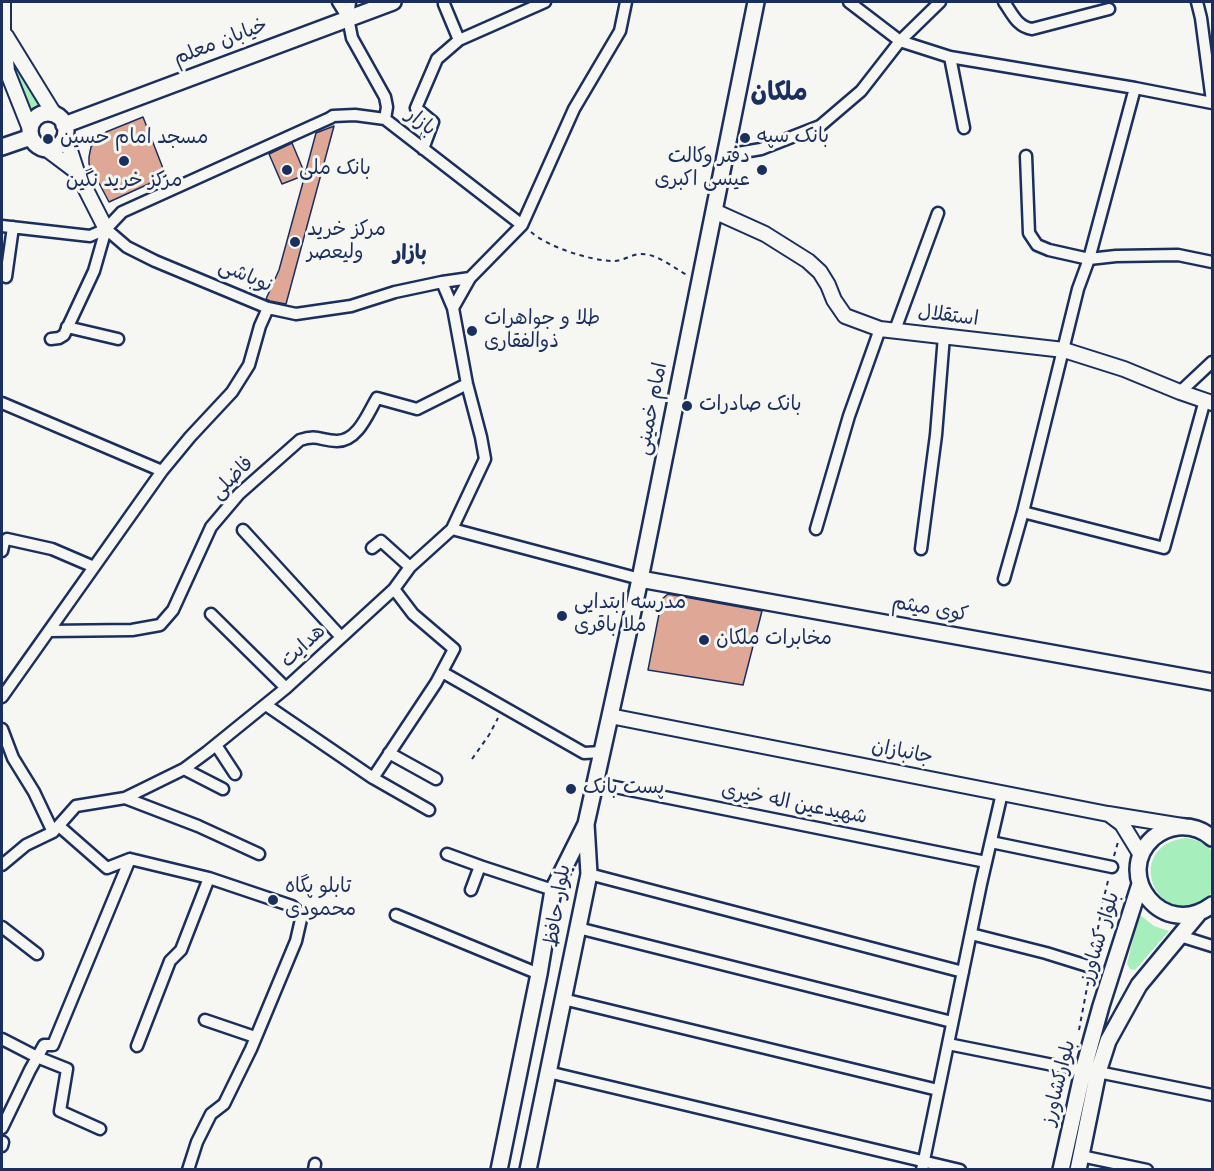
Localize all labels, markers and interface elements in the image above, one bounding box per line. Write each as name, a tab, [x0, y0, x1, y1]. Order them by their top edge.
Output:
street label: خیابان معلم	[171, 14, 271, 72]
district label: ملکان	[750, 79, 808, 111]
street label: بازار	[400, 104, 440, 142]
place label: بانک سپه	[757, 126, 829, 150]
place label: مسجد امام حسین	[60, 127, 208, 151]
marker: بانک سپه	[738, 131, 752, 145]
marker: مسجد امام حسین	[41, 132, 55, 146]
place label: دفتر وکالت عیسی اکبری	[655, 146, 750, 193]
marker: مرکز خرید نگین	[117, 154, 131, 168]
place label: بانک ملی	[299, 158, 371, 182]
marker: بانک ملی	[280, 163, 294, 177]
marker: دفتر وکالت عیسی اکبری	[755, 163, 769, 177]
place label: مرکز خرید نگین	[66, 170, 182, 194]
place label: مرکز خرید ولیعصر	[307, 219, 386, 266]
marker: مرکز خرید ولیعصر	[288, 235, 302, 249]
district label: بازار	[393, 242, 427, 268]
street label: نوباشی	[215, 255, 275, 299]
street label: استقلال	[916, 301, 980, 333]
place label: طلا و جواهرات ذوالفقاری	[484, 308, 600, 355]
marker: طلا و جواهرات ذوالفقاری	[465, 324, 479, 338]
street label: امام خمینی	[632, 360, 674, 458]
place label: بانک صادرات	[699, 394, 802, 418]
marker: بانک صادرات	[680, 399, 694, 413]
street label: فاضلی	[206, 452, 260, 506]
street label: کوی میثم	[890, 591, 970, 629]
place label: مدرسه ابتدایی ملا باقری	[574, 592, 686, 639]
marker: مدرسه ابتدایی ملا باقری	[555, 609, 569, 623]
street label: هدایت	[277, 620, 331, 674]
place label: مخابرات ملکان	[716, 628, 832, 652]
marker: مخابرات ملکان	[697, 633, 711, 647]
street label: جانبازان	[869, 735, 935, 771]
place label: پست بانک	[583, 777, 664, 801]
street label: شهیدعین اله خیری	[719, 779, 869, 831]
marker: پست بانک	[564, 782, 578, 796]
street label: بلوار حافظ	[541, 863, 577, 949]
place label: تابلو پگاه محمودی	[285, 876, 356, 923]
street label: بلوار کشاورز	[1076, 889, 1126, 987]
marker: تابلو پگاه محمودی	[266, 893, 280, 907]
street label: بلوارکشاورز	[1038, 1038, 1082, 1128]

